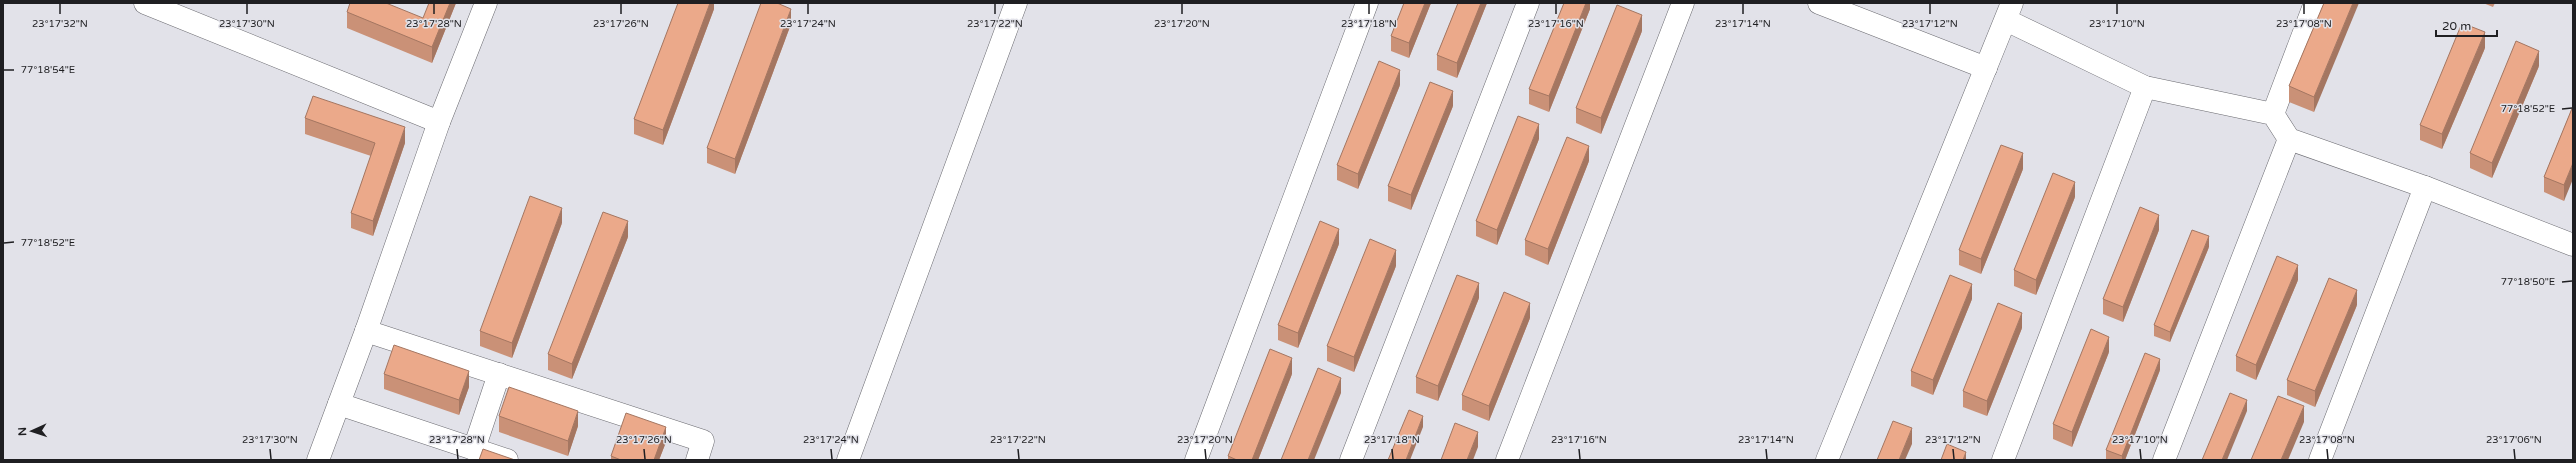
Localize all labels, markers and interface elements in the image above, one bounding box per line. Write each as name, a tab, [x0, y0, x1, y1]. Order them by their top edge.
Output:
scale bar	[2436, 12, 2497, 38]
text: 23°17'32"N	[32, 18, 88, 30]
text: 23°17'30"N	[219, 18, 275, 30]
text: 23°17'28"N	[406, 18, 462, 30]
text: 23°17'26"N	[593, 18, 649, 30]
text: 23°17'24"N	[780, 18, 836, 30]
text: 23°17'22"N	[967, 18, 1023, 30]
text: 23°17'20"N	[1154, 18, 1210, 30]
text: 23°17'18"N	[1341, 18, 1397, 30]
text: 23°17'16"N	[1528, 18, 1584, 30]
text: 23°17'14"N	[1715, 18, 1771, 30]
text: 23°17'12"N	[1902, 18, 1958, 30]
text: 23°17'10"N	[2089, 18, 2145, 30]
text: 23°17'08"N	[2276, 18, 2332, 30]
text: 20 m	[2442, 19, 2471, 33]
text: 77°18'54"E	[21, 64, 75, 76]
text: 77°18'52"E	[2501, 103, 2555, 115]
text: 77°18'52"E	[21, 237, 75, 249]
text: 77°18'50"E	[2501, 276, 2555, 288]
north arrow	[12, 411, 52, 451]
text: N	[16, 427, 29, 436]
text: 23°17'30"N	[242, 434, 298, 446]
text: 23°17'28"N	[429, 434, 485, 446]
text: 23°17'26"N	[616, 434, 672, 446]
text: 23°17'24"N	[803, 434, 859, 446]
text: 23°17'22"N	[990, 434, 1046, 446]
text: 23°17'20"N	[1177, 434, 1233, 446]
text: 23°17'18"N	[1364, 434, 1420, 446]
text: 23°17'16"N	[1551, 434, 1607, 446]
text: 23°17'14"N	[1738, 434, 1794, 446]
text: 23°17'12"N	[1925, 434, 1981, 446]
text: 23°17'10"N	[2112, 434, 2168, 446]
text: 23°17'08"N	[2299, 434, 2355, 446]
text: 23°17'06"N	[2486, 434, 2542, 446]

